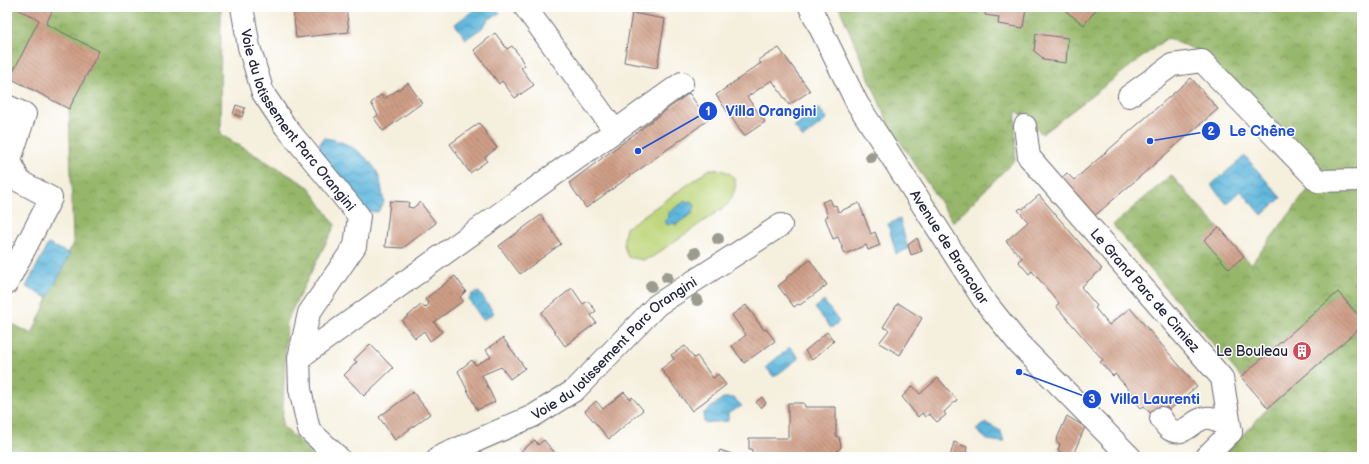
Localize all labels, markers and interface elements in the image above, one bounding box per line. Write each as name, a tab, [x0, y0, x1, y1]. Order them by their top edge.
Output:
street label: Voie du lotissement Parc Orangini	[238, 28, 360, 214]
callout: Villa Orangini	[698, 97, 824, 124]
text: Villa Orangini	[726, 102, 816, 121]
text: 1	[705, 104, 711, 119]
callout: Le Chêne	[1201, 118, 1303, 145]
text: Le Chêne	[1229, 122, 1295, 141]
text: 2	[1207, 124, 1215, 139]
street label: Avenue de Brancolar	[907, 187, 993, 308]
street label: Le Grand Parc de Cimiez	[1087, 225, 1204, 355]
street label: Voie du lotissement Parc Orangini	[528, 273, 700, 423]
building icon: Le Bouleau	[1291, 340, 1313, 362]
place label: Le Bouleau	[1216, 343, 1288, 360]
callout: Villa Laurenti	[1082, 385, 1208, 412]
text: Villa Laurenti	[1110, 390, 1200, 409]
text: 3	[1088, 392, 1096, 407]

